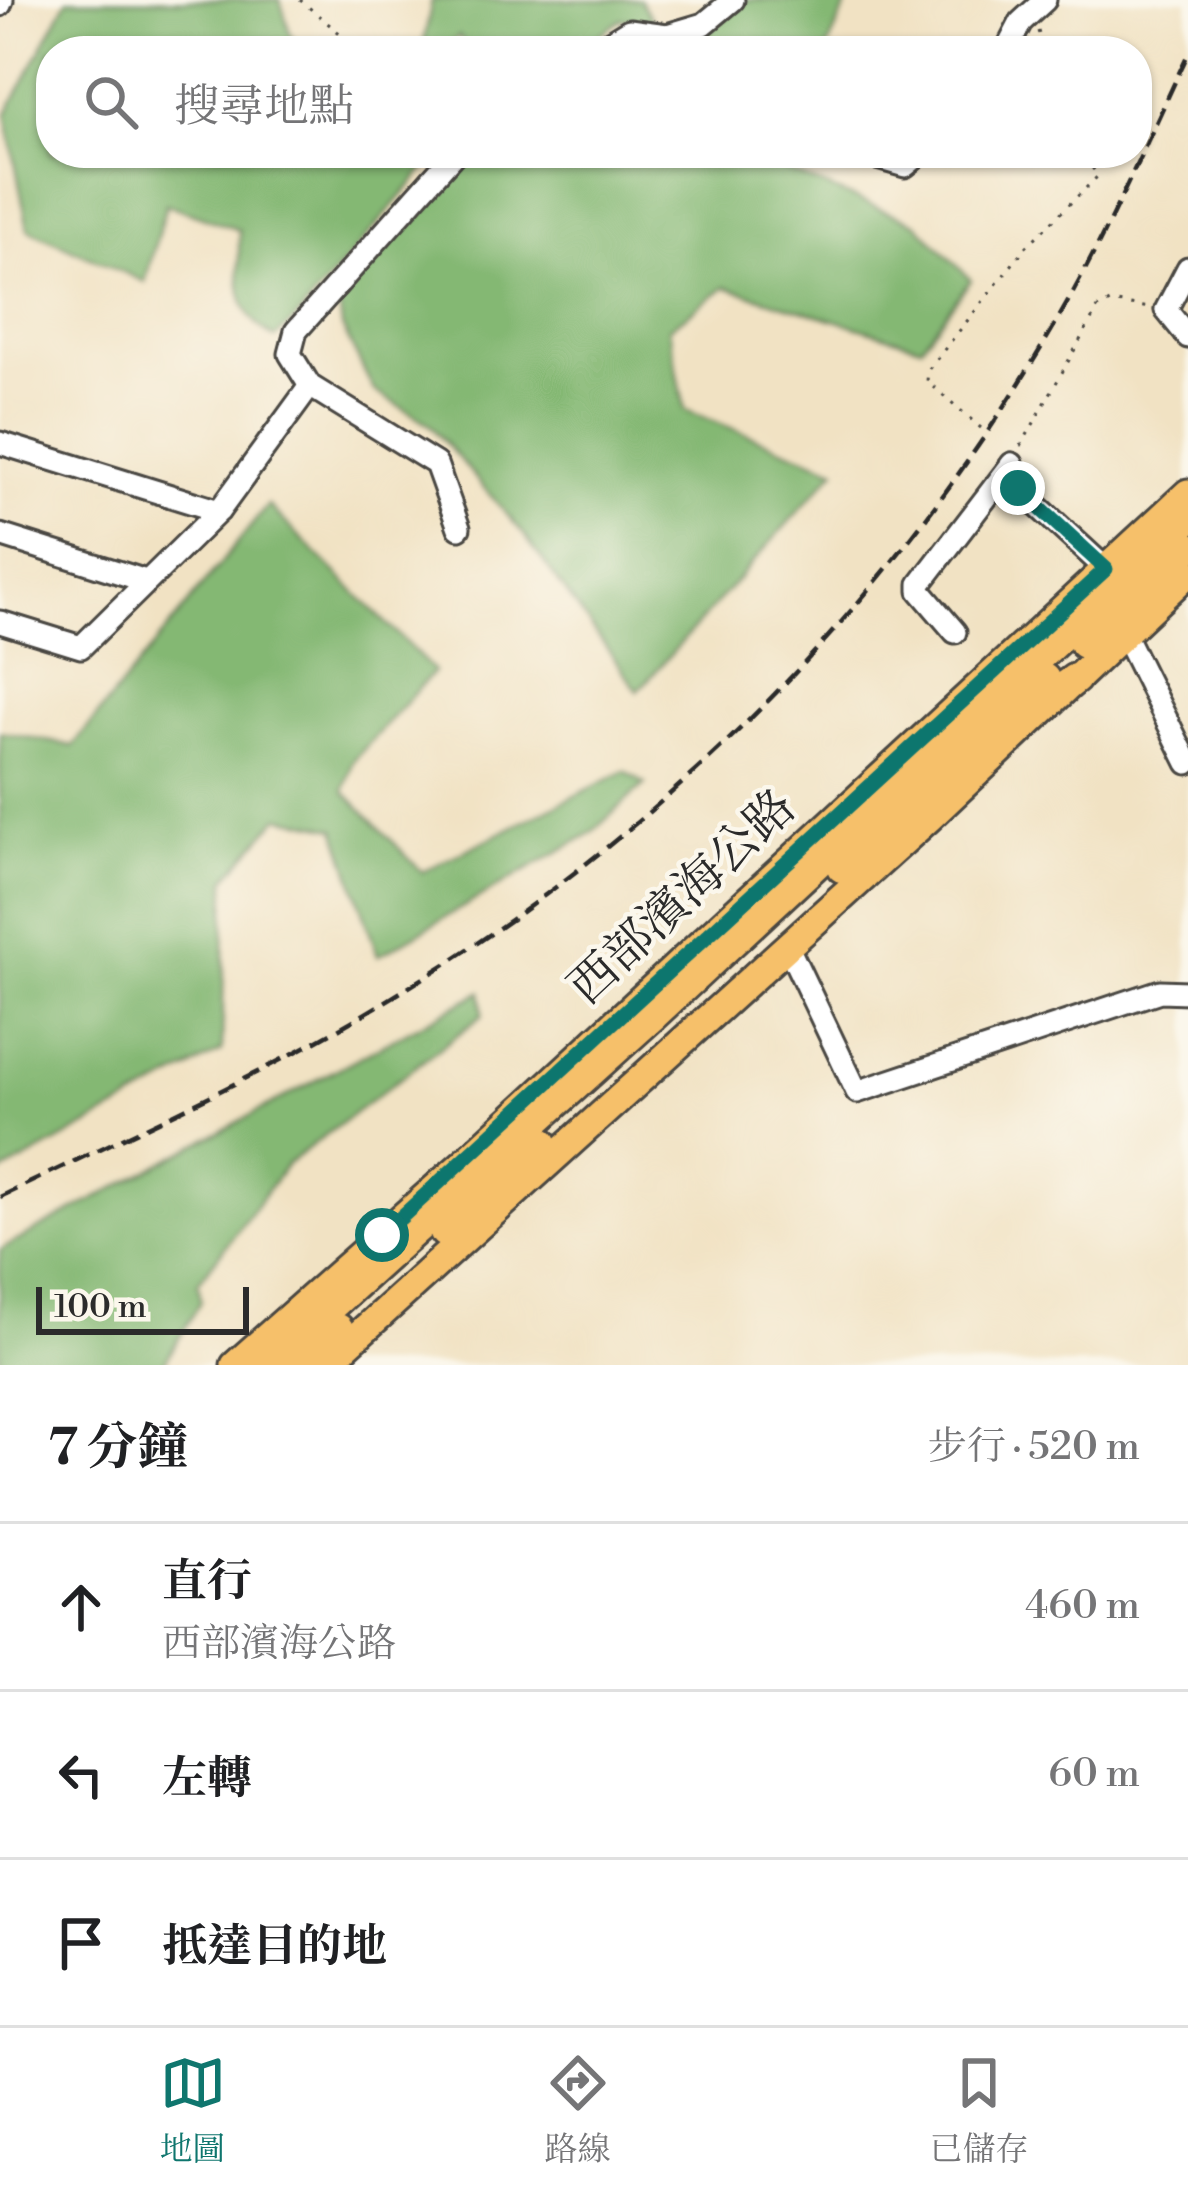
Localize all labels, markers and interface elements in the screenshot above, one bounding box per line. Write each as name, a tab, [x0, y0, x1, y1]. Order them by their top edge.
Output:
search box	[36, 36, 1152, 168]
icon: search	[78, 69, 144, 135]
text: 搜尋地點	[174, 79, 354, 136]
route end	[991, 461, 1045, 515]
street label: 西部濱海公路	[557, 778, 809, 1018]
route start	[355, 1208, 409, 1262]
scale bar	[36, 1281, 249, 1334]
text: 100 m	[54, 1287, 147, 1328]
text: 7 分鐘	[48, 1417, 188, 1481]
text: 步行 · 520 m	[928, 1423, 1140, 1472]
text: 直行	[162, 1554, 252, 1611]
icon: ahead	[48, 1574, 114, 1640]
text: 460 m	[1025, 1582, 1140, 1631]
text: 西部濱海公路	[162, 1620, 396, 1669]
icon: left	[48, 1742, 114, 1808]
text: 60 m	[1048, 1750, 1140, 1799]
text: 左轉	[162, 1751, 252, 1808]
icon: arrive	[48, 1910, 114, 1976]
text: 抵達目的地	[162, 1919, 387, 1976]
tab: 地圖	[160, 2050, 226, 2171]
tab: 路線	[545, 2050, 611, 2171]
tab: 已儲存	[930, 2050, 1029, 2171]

